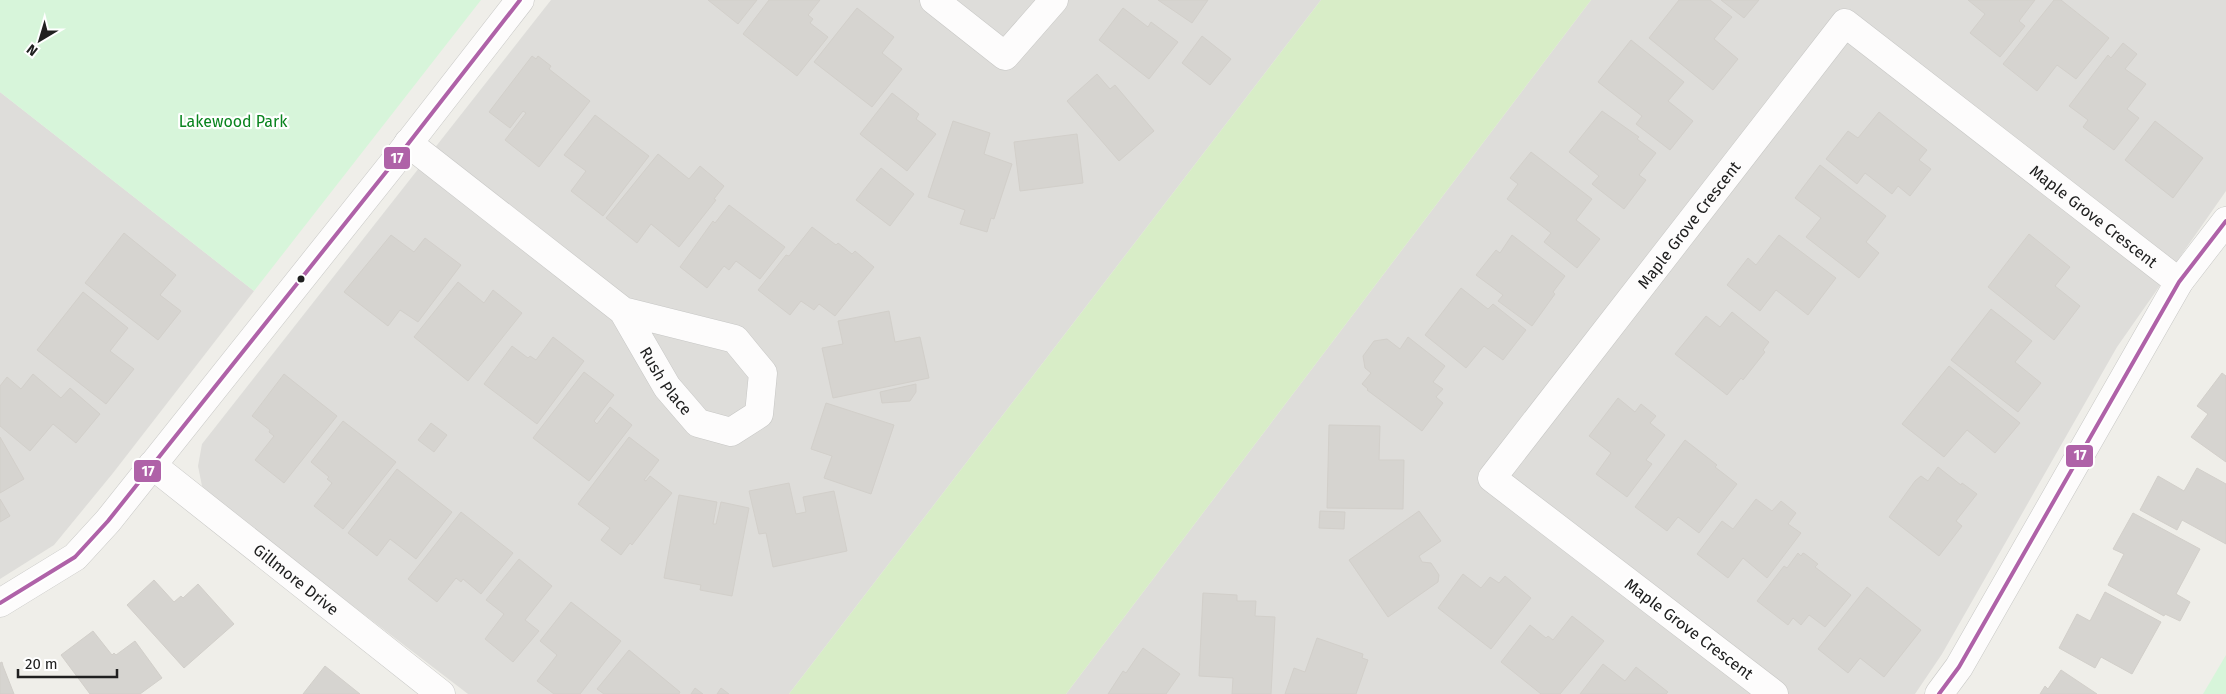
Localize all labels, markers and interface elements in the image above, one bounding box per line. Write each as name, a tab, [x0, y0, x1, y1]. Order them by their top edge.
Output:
north arrow	[15, 15, 65, 65]
text: N	[23, 40, 41, 59]
park label: Lakewood Park	[179, 112, 288, 131]
line badge: 17	[383, 146, 411, 170]
text: 17	[390, 150, 404, 167]
street label: Maple Grove Crescent	[1633, 157, 1744, 292]
street label: Maple Grove Crescent	[2026, 161, 2162, 271]
unlabelled marker	[296, 274, 306, 284]
street label: Rush Place	[636, 343, 696, 419]
line badge: 17	[2065, 444, 2094, 468]
text: 17	[2073, 447, 2087, 464]
line badge: 17	[133, 459, 162, 483]
text: 17	[141, 463, 155, 480]
street label: Gillmore Drive	[250, 540, 343, 619]
street label: Maple Grove Crescent	[1621, 575, 1757, 684]
scale bar	[18, 646, 116, 678]
text: 20 m	[25, 655, 58, 673]

